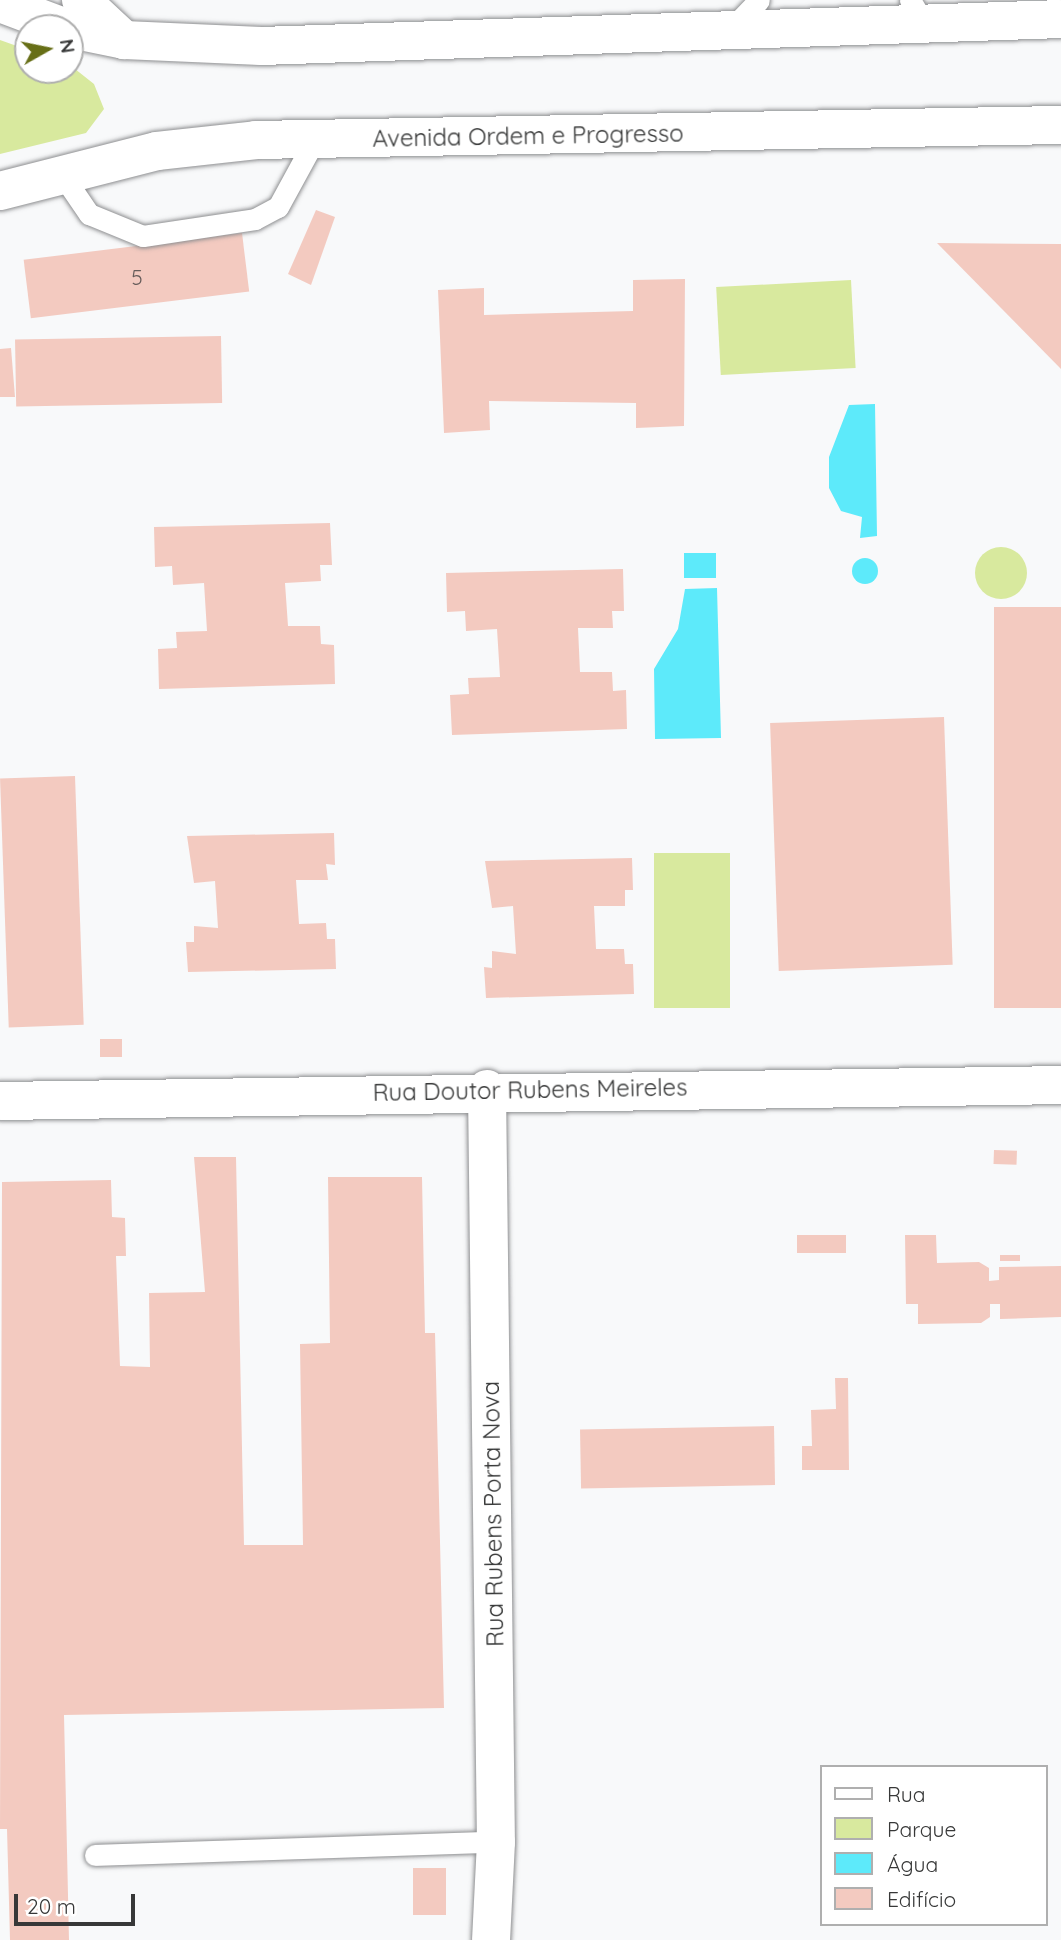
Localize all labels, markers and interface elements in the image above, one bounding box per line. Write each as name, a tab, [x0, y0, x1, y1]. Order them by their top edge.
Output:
north arrow	[14, 14, 84, 84]
text: N	[55, 37, 81, 55]
street label: Avenida Ordem e Progresso	[372, 119, 684, 153]
house number: 5	[131, 264, 143, 290]
street label: Rua Doutor Rubens Meireles	[372, 1073, 688, 1107]
street label: Rua Rubens Porta Nova	[476, 1381, 510, 1647]
legend	[820, 1765, 1047, 1926]
text: Rua	[887, 1781, 926, 1807]
text: Parque	[887, 1816, 956, 1842]
text: Água	[887, 1851, 938, 1877]
scale bar	[18, 1881, 138, 1925]
text: Edifício	[887, 1886, 956, 1912]
text: 20 m	[27, 1893, 76, 1919]

